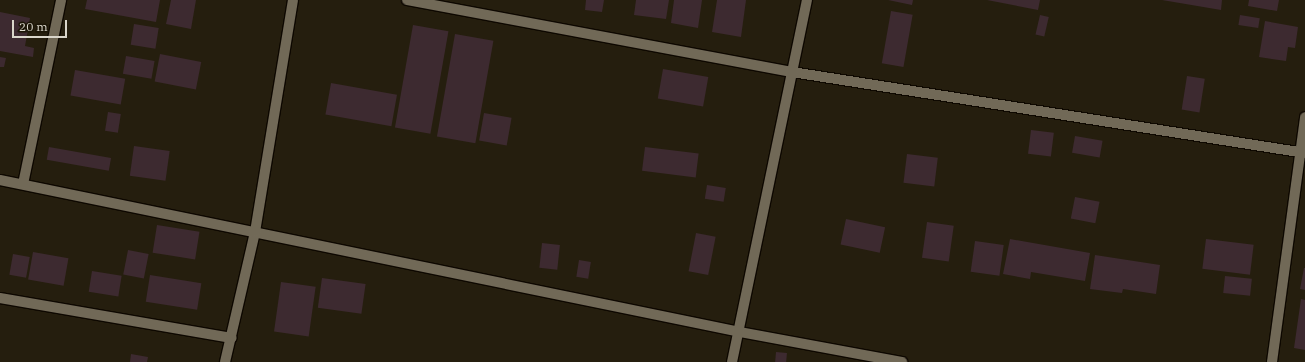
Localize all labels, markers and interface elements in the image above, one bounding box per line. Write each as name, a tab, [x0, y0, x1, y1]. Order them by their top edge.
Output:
scale bar	[14, 12, 69, 38]
text: 20 m	[19, 19, 48, 34]

